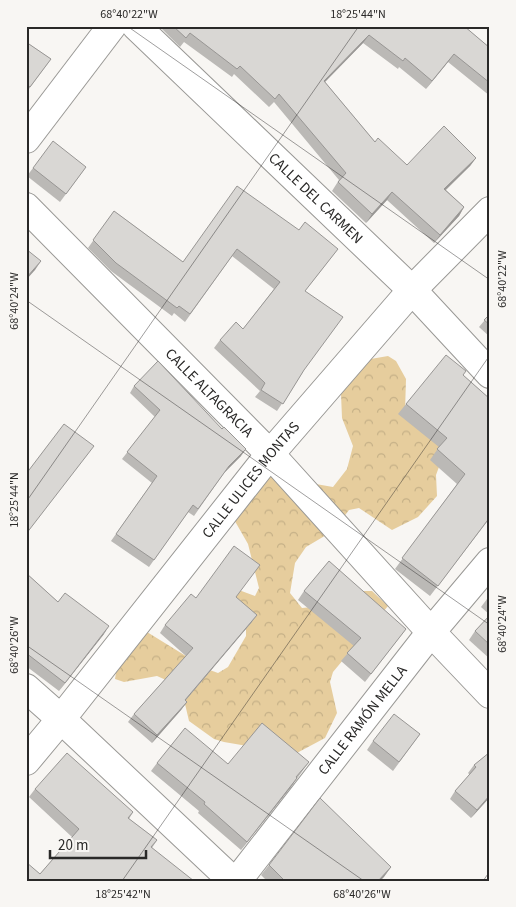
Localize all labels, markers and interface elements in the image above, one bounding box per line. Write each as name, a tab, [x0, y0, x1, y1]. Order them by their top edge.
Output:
text: 68°40'22"W	[100, 6, 158, 23]
text: 18°25'44"N	[330, 6, 386, 23]
street label: CALLE DEL CARMEN	[264, 148, 368, 248]
text: 68°40'22"W	[494, 250, 511, 308]
text: 68°40'24"W	[6, 272, 23, 330]
street label: CALLE ALTAGRACIA	[161, 343, 259, 443]
street label: CALLE ULICES MONTAS	[197, 417, 304, 543]
text: 18°25'44"N	[6, 472, 23, 528]
text: 68°40'24"W	[494, 595, 511, 653]
text: 68°40'26"W	[6, 616, 23, 674]
street label: CALLE RAMÓN MELLA	[313, 660, 412, 779]
scale bar	[50, 827, 146, 859]
text: 20 m	[58, 835, 88, 856]
text: 18°25'42"N	[95, 886, 151, 903]
text: 68°40'26"W	[333, 886, 391, 903]

